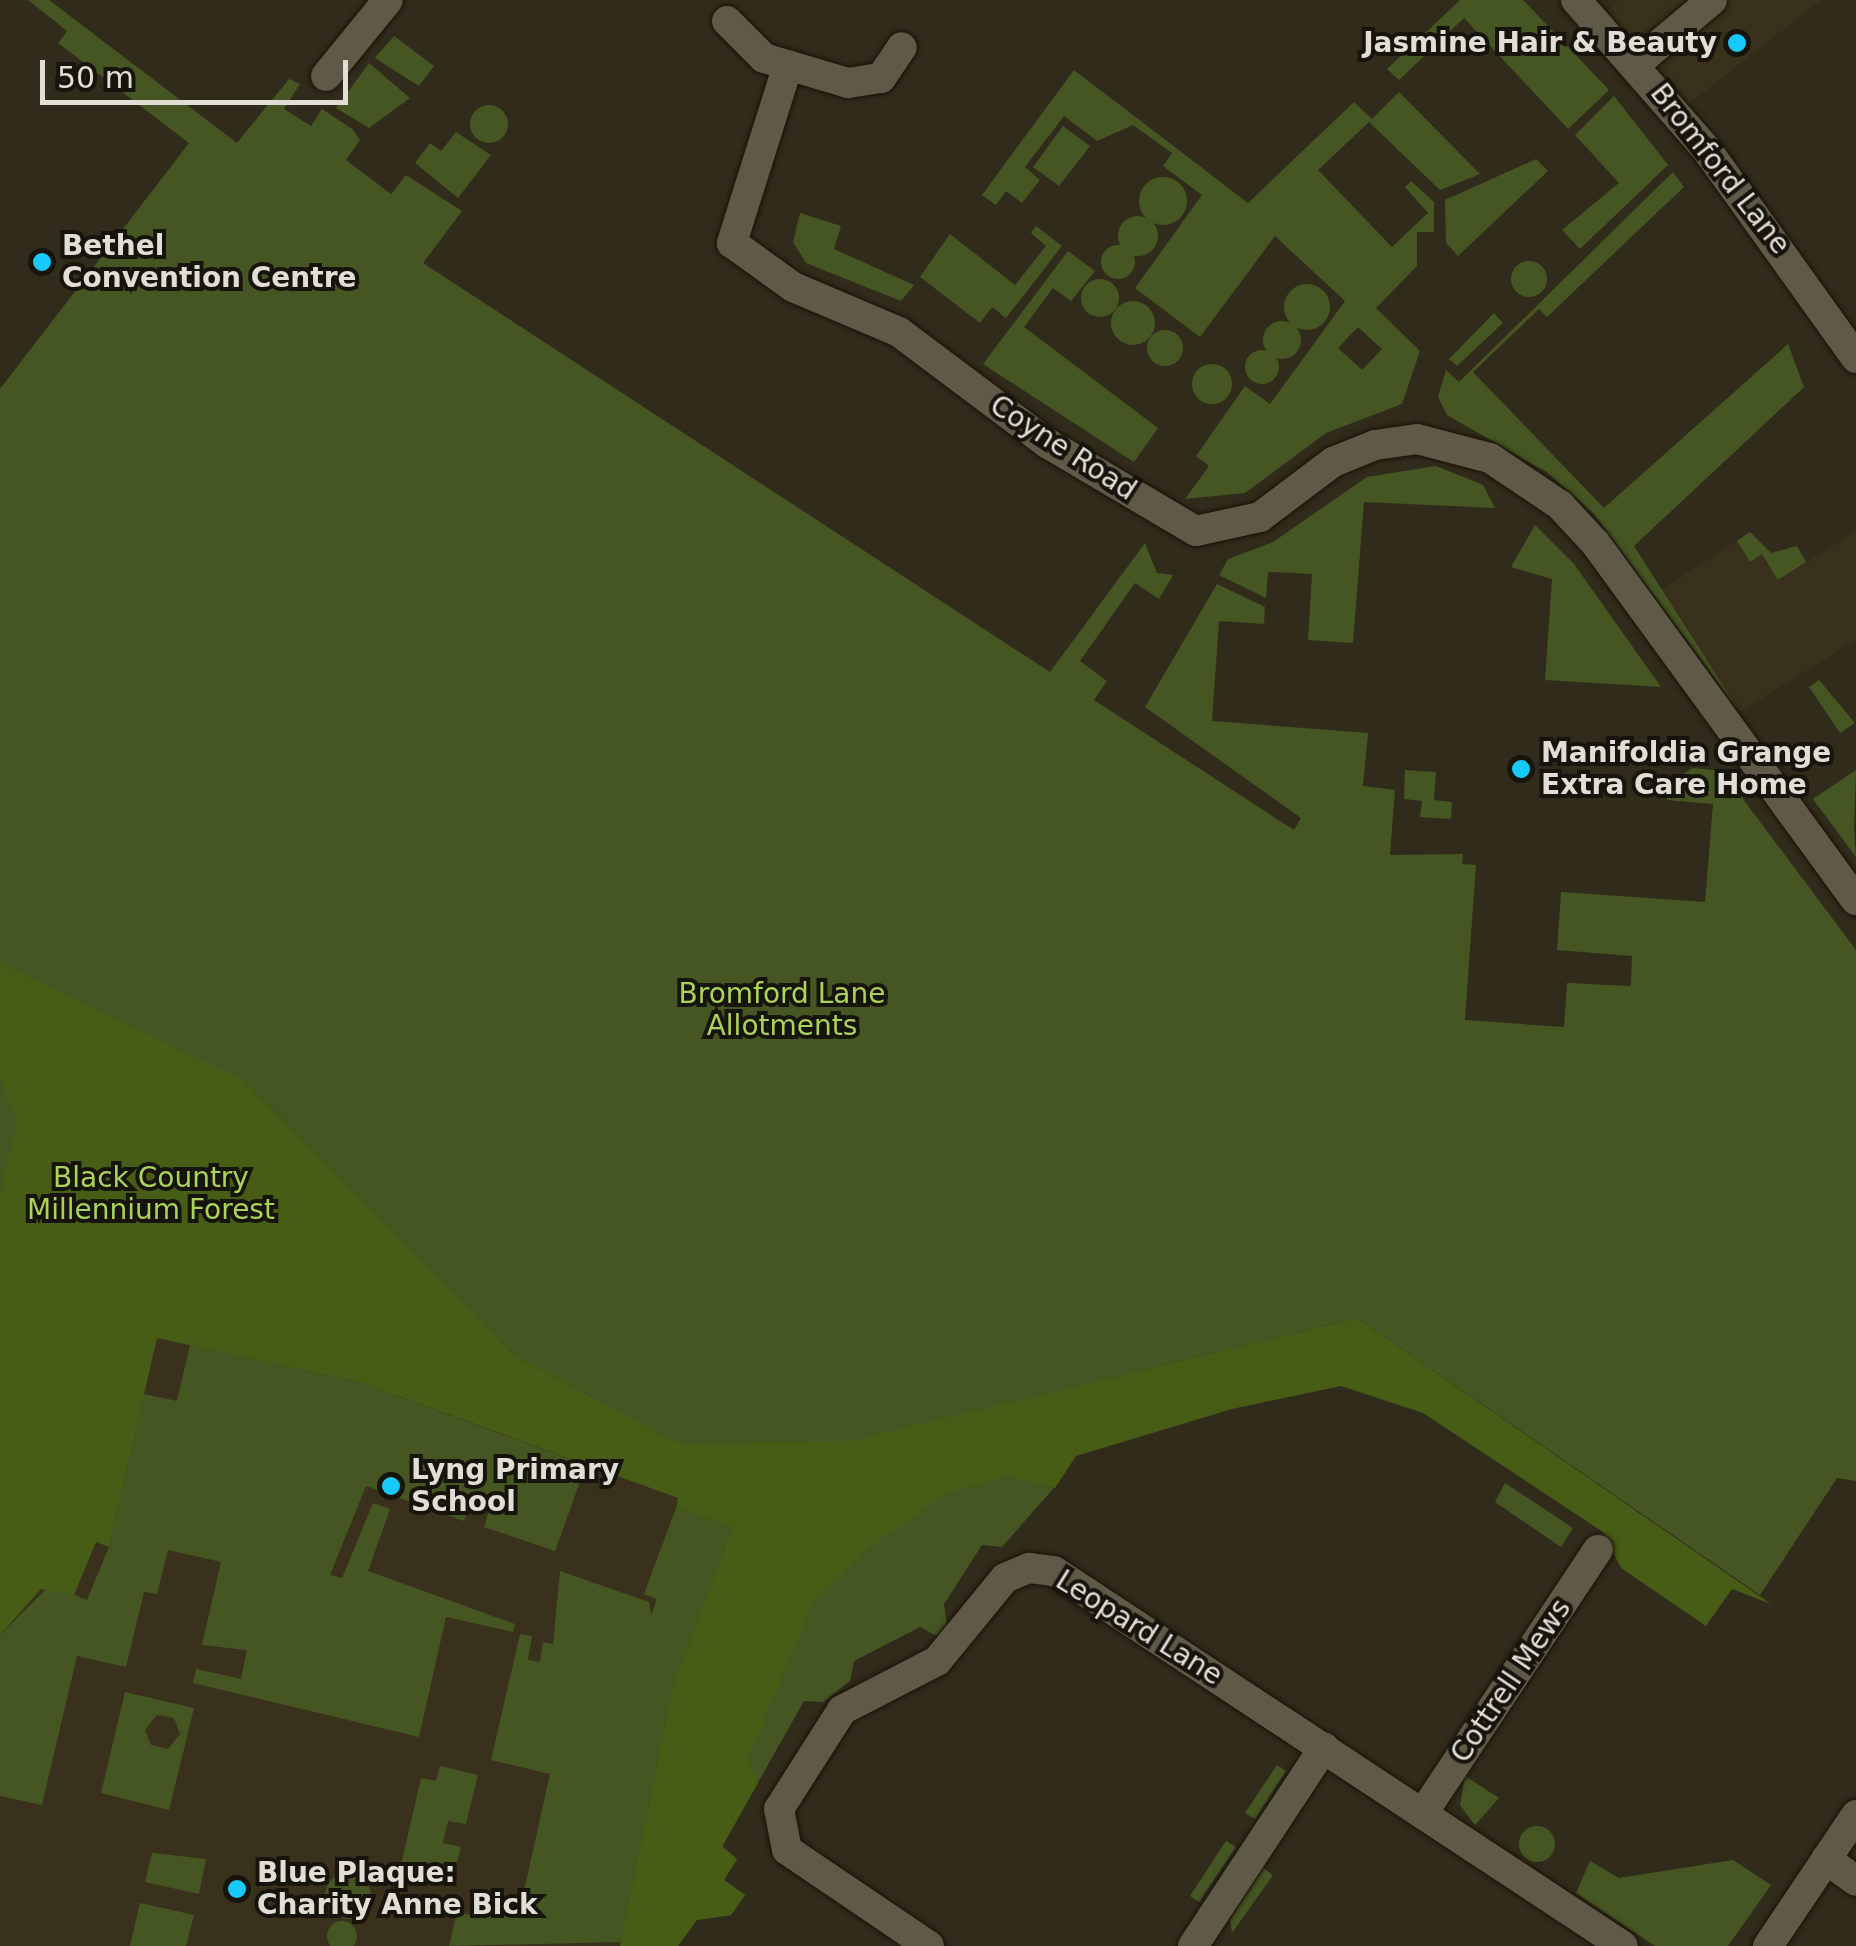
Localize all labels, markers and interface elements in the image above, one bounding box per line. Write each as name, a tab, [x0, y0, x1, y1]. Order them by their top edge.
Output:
place label: Jasmine Hair & Beauty	[1363, 26, 1717, 60]
marker: Jasmine Hair & Beauty	[1726, 32, 1748, 54]
scale bar	[45, 40, 352, 102]
text: 50 m	[57, 60, 134, 95]
street label: Bromford Lane	[1643, 77, 1797, 261]
place label: Bethel Convention Centre	[62, 229, 356, 295]
marker: Bethel Convention Centre	[31, 251, 53, 273]
street label: Coyne Road	[984, 388, 1142, 508]
place label: Manifoldia Grange Extra Care Home	[1541, 736, 1831, 802]
marker: Manifoldia Grange Extra Care Home	[1510, 758, 1532, 780]
park label: Bromford Lane Allotments	[679, 977, 885, 1043]
park label: Black Country Millennium Forest	[27, 1161, 275, 1227]
place label: Lyng Primary School	[411, 1453, 619, 1519]
marker: Lyng Primary School	[380, 1475, 402, 1497]
street label: Leopard Lane	[1050, 1563, 1228, 1693]
street label: Cottrell Mews	[1444, 1593, 1578, 1769]
place label: Blue Plaque: Charity Anne Bick	[257, 1856, 538, 1922]
marker: Blue Plaque: Charity Anne Bick	[226, 1878, 248, 1900]

